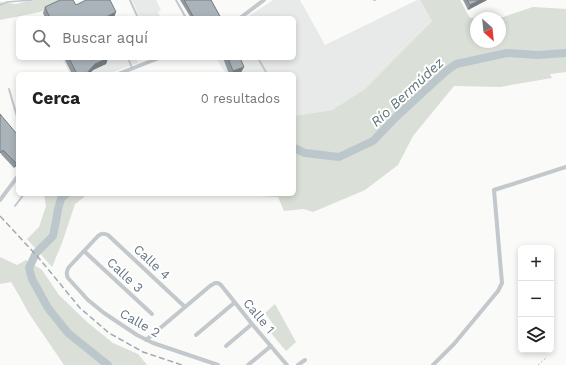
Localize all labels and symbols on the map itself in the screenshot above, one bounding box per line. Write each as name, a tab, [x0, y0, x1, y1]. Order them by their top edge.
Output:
north arrow	[470, 12, 506, 48]
water label: Río Bermúdez	[367, 54, 447, 130]
street label: Calle 4	[131, 241, 173, 283]
street label: Calle 3	[104, 255, 146, 295]
street label: Calle 1	[240, 295, 278, 337]
street label: Calle 2	[117, 306, 163, 340]

